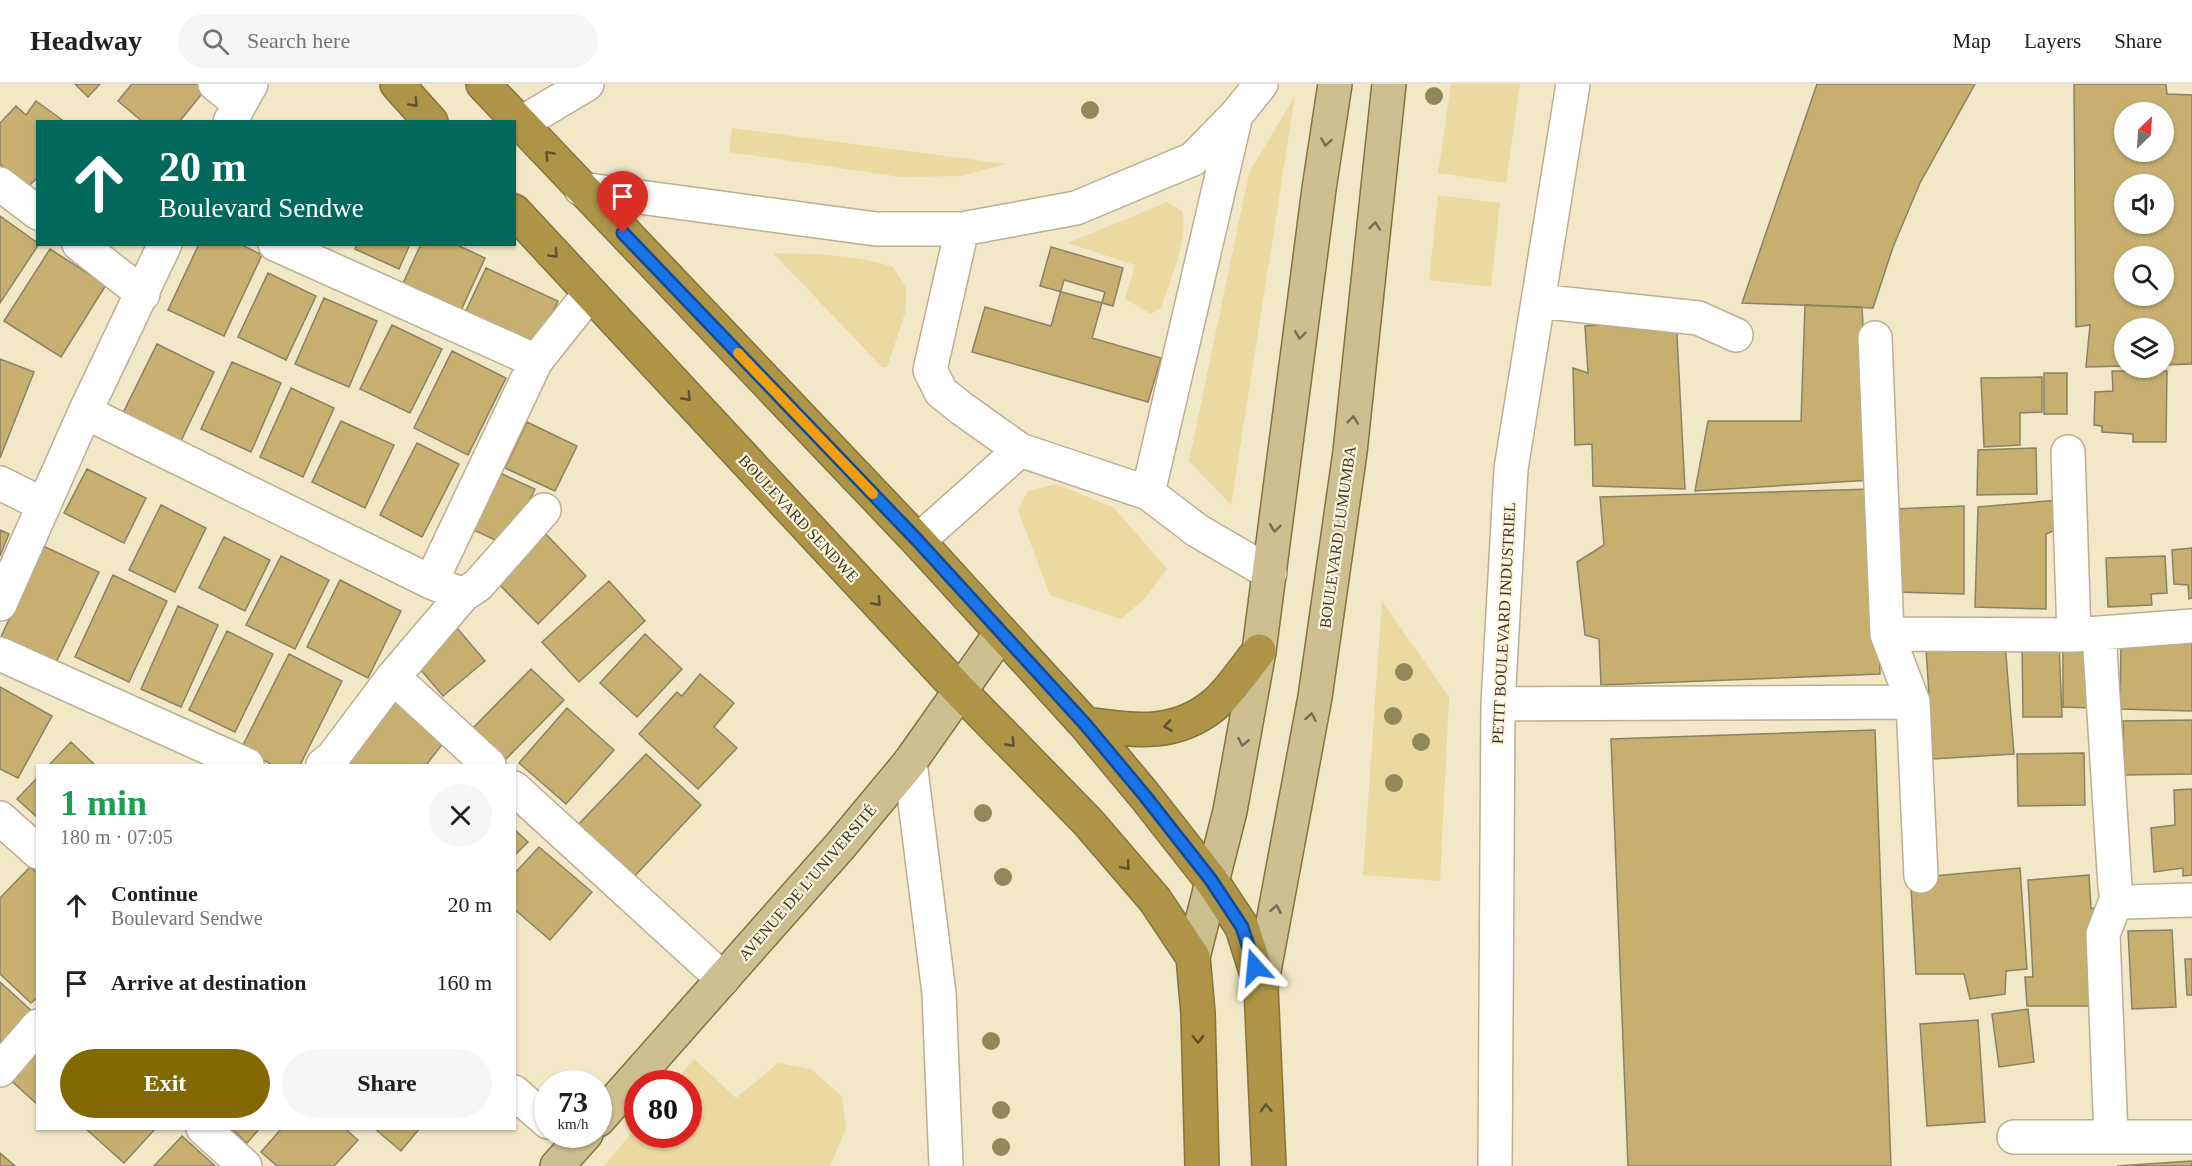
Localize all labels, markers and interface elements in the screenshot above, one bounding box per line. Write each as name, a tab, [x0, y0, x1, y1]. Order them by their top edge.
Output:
search box	[178, 14, 598, 68]
text: Headway	[30, 25, 142, 56]
icon: search	[199, 25, 232, 58]
text: Search here	[247, 28, 350, 53]
text: Map	[1953, 29, 1991, 53]
text: Layers	[2024, 29, 2081, 53]
text: Share	[2114, 29, 2162, 53]
one-way arrow	[407, 96, 418, 106]
north arrow	[2114, 102, 2174, 162]
map controls	[2114, 102, 2174, 378]
one-way arrow	[1321, 137, 1333, 146]
icon: ahead	[60, 144, 138, 222]
text: 20 m	[159, 144, 247, 190]
one-way arrow	[545, 151, 556, 162]
pin	[597, 171, 648, 233]
button: sound	[2114, 174, 2174, 234]
icon: arrive	[606, 180, 639, 213]
text: Boulevard Sendwe	[159, 193, 364, 223]
one-way arrow	[1368, 221, 1380, 231]
button: search	[2114, 246, 2174, 306]
one-way arrow	[547, 248, 558, 258]
button: layers	[2114, 318, 2174, 378]
one-way arrow	[1295, 330, 1307, 340]
one-way arrow	[680, 391, 691, 401]
one-way arrow	[1347, 415, 1359, 424]
street label: BOULEVARD LUMUMBA	[1316, 444, 1359, 629]
street label: BOULEVARD SENDWE	[735, 451, 862, 585]
street label: PETIT BOULEVARD INDUSTRIEL	[1489, 502, 1518, 744]
one-way arrow	[1270, 524, 1282, 533]
one-way arrow	[870, 595, 881, 605]
one-way arrow	[1304, 712, 1317, 722]
one-way arrow	[1164, 720, 1173, 732]
one-way arrow	[1004, 737, 1015, 747]
one-way arrow	[1237, 737, 1250, 747]
text: 1 min	[60, 783, 147, 823]
button: close	[429, 784, 492, 847]
street label: AVENUE DE L’UNIVERSITÉ	[734, 800, 880, 964]
text: 180 m · 07:05	[60, 826, 173, 848]
one-way arrow	[1119, 859, 1130, 870]
text: Continue	[111, 881, 198, 906]
icon: ahead	[60, 889, 93, 922]
text: 20 m	[447, 892, 492, 917]
one-way arrow	[1269, 904, 1282, 914]
text: Boulevard Sendwe	[111, 907, 263, 929]
position arrow	[1223, 935, 1287, 999]
icon: arrive	[60, 967, 93, 1000]
text: Arrive at destination	[111, 970, 307, 995]
text: 160 m	[436, 970, 492, 995]
one-way arrow	[1192, 1034, 1205, 1043]
button: Exit	[60, 1049, 270, 1118]
button: Share	[282, 1049, 492, 1118]
speed limit sign: 80	[624, 1070, 702, 1148]
text: 73	[558, 1085, 588, 1118]
one-way arrow	[1260, 1103, 1273, 1112]
text: km/h	[558, 1116, 588, 1132]

